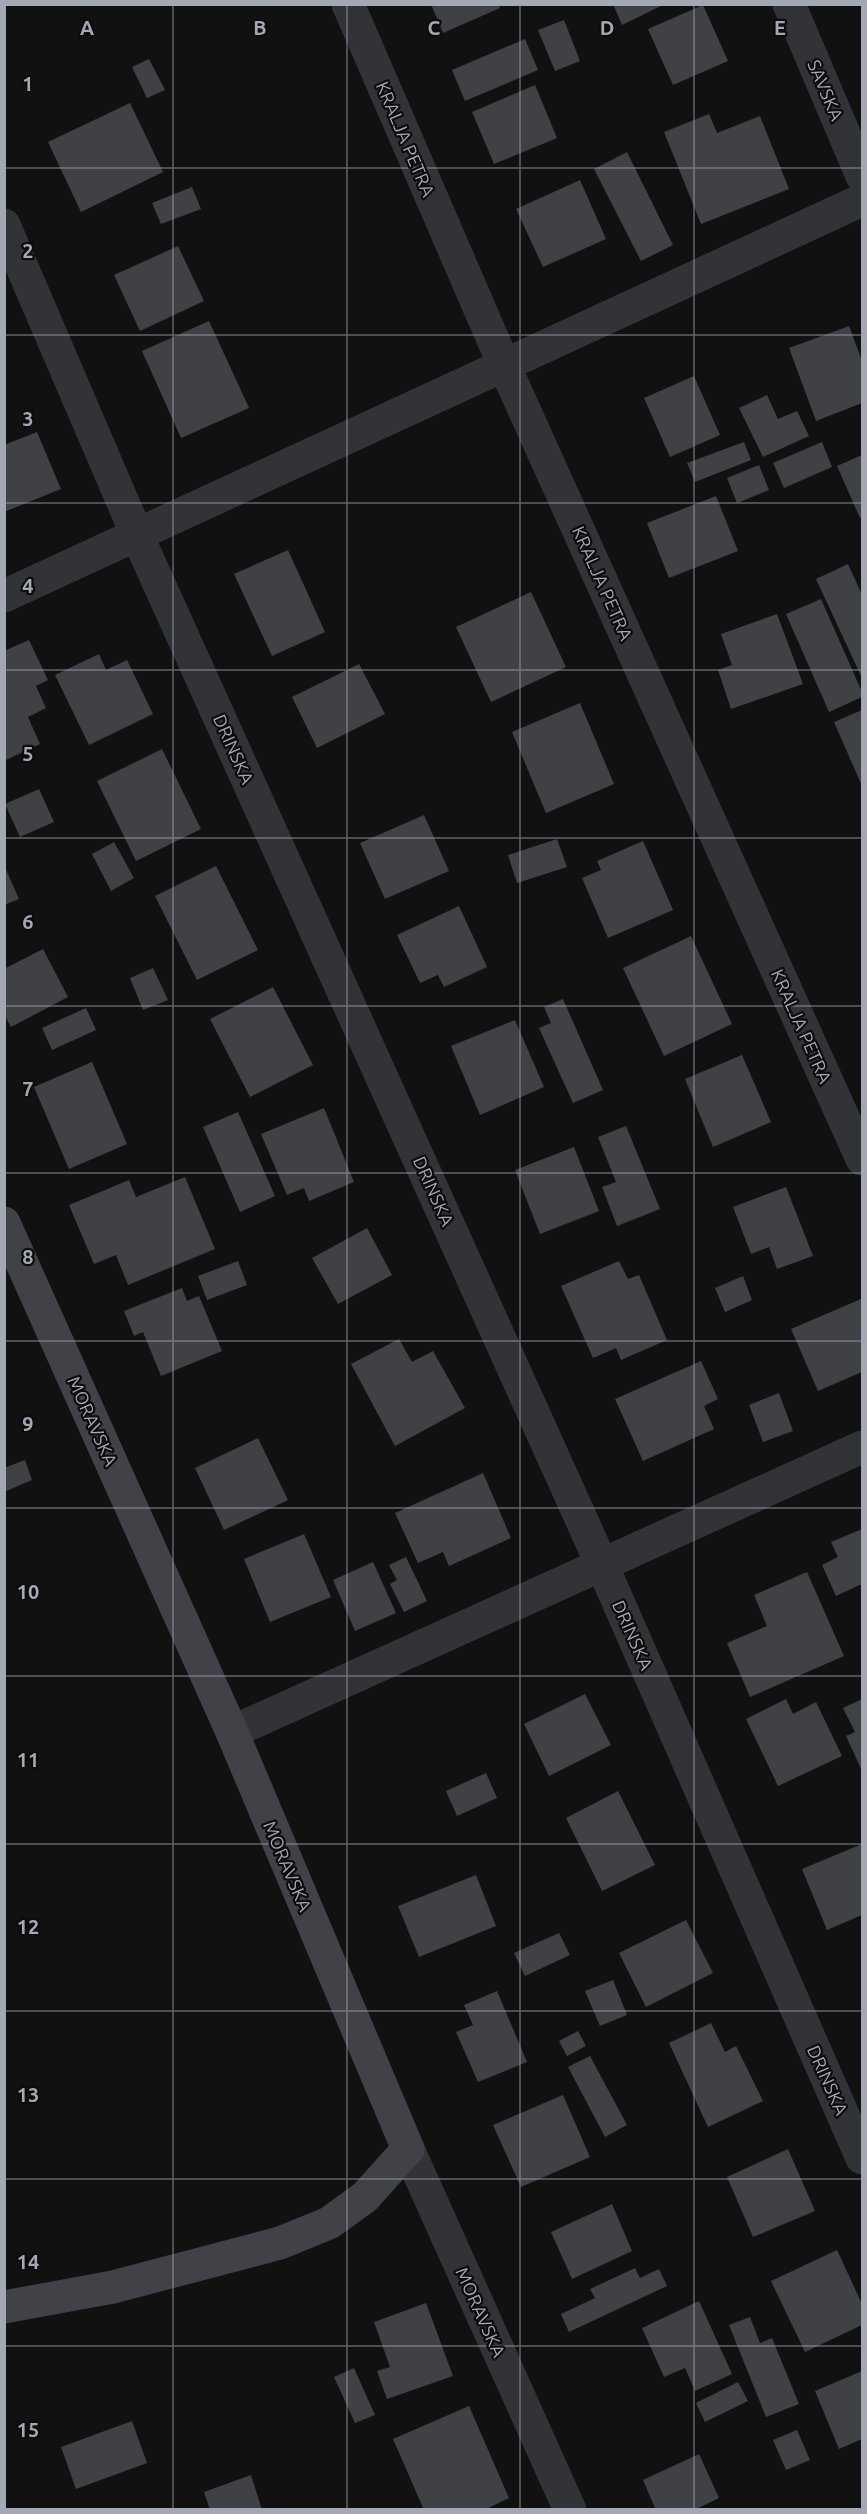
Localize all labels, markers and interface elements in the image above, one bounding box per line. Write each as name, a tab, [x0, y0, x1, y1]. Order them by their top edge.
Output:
text: A	[80, 16, 94, 39]
text: B	[253, 16, 267, 39]
text: C	[428, 16, 441, 39]
text: D	[600, 16, 614, 39]
text: E	[774, 16, 786, 39]
street label: SAVSKA	[804, 56, 848, 124]
text: 1	[22, 72, 34, 95]
street label: KRALJA PETRA	[373, 78, 439, 200]
text: 2	[22, 239, 34, 262]
text: 3	[22, 407, 34, 430]
street label: KRALJA PETRA	[569, 523, 637, 644]
text: 4	[22, 574, 34, 597]
street label: DRINSKA	[210, 711, 258, 787]
text: 5	[22, 742, 34, 765]
text: 6	[22, 910, 34, 933]
street label: KRALJA PETRA	[768, 966, 836, 1087]
text: 7	[22, 1077, 34, 1100]
street label: DRINSKA	[410, 1153, 458, 1229]
text: 8	[22, 1245, 34, 1268]
street label: MORAVSKA	[64, 1373, 122, 1469]
text: 9	[22, 1412, 34, 1435]
text: 10	[17, 1580, 39, 1603]
street label: DRINSKA	[609, 1597, 657, 1673]
text: 11	[17, 1748, 39, 1771]
street label: MORAVSKA	[260, 1818, 316, 1914]
text: 12	[17, 1915, 39, 1938]
street label: DRINSKA	[804, 2042, 852, 2118]
text: 13	[17, 2083, 39, 2106]
text: 14	[17, 2250, 39, 2273]
street label: MORAVSKA	[452, 2264, 510, 2360]
text: 15	[17, 2418, 39, 2441]

